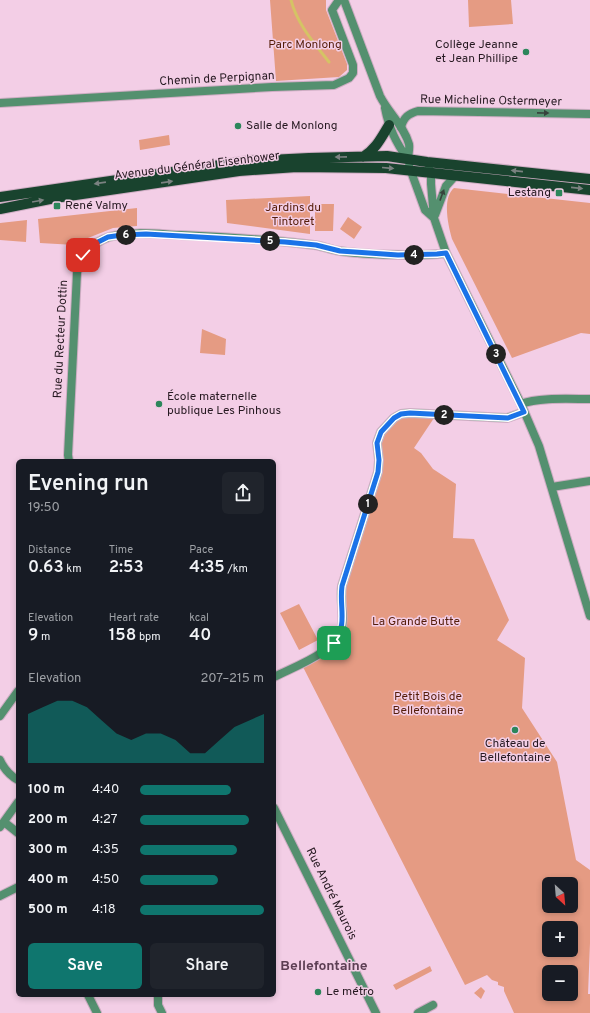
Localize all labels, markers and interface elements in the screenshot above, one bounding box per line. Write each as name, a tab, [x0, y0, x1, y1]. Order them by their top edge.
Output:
park label: Parc Monlong	[268, 37, 342, 53]
place label: Collège Jeanne et Jean Phillipe	[435, 37, 518, 67]
marker: Collège Jeanne et Jean Phillipe	[521, 47, 531, 57]
street label: Chemin de Perpignan	[159, 68, 275, 90]
street label: Rue Micheline Ostermeyer	[420, 92, 562, 110]
one-way arrow	[537, 110, 550, 116]
place label: Salle de Monlong	[246, 118, 338, 134]
marker: Salle de Monlong	[233, 121, 243, 131]
street label: Avenue du Général Eisenhower	[113, 148, 281, 184]
one-way arrow	[334, 154, 347, 160]
one-way arrow	[382, 165, 394, 171]
one-way arrow	[511, 168, 523, 175]
one-way arrow	[161, 179, 173, 185]
one-way arrow	[94, 180, 107, 186]
place label: Lestang	[508, 185, 551, 201]
one-way arrow	[571, 185, 583, 191]
marker: Lestang	[554, 188, 564, 198]
one-way arrow	[440, 189, 446, 201]
one-way arrow	[32, 198, 44, 204]
place label: René Valmy	[65, 198, 128, 214]
park label: Jardins du Tintoret	[265, 200, 321, 230]
marker: René Valmy	[52, 201, 62, 211]
pin: 6	[116, 225, 136, 245]
text: 6	[123, 228, 129, 242]
pin: 5	[260, 231, 280, 251]
text: 5	[267, 234, 273, 248]
pin	[66, 238, 100, 272]
icon: check	[72, 244, 94, 266]
pin: 4	[404, 245, 424, 265]
text: 4	[410, 248, 418, 262]
street label: Rue du Recteur Dottin	[50, 279, 72, 399]
pin: 3	[486, 344, 506, 364]
text: 3	[493, 347, 499, 361]
place label: École maternelle publique Les Pinhous	[167, 389, 281, 419]
marker: École maternelle publique Les Pinhous	[154, 399, 164, 409]
pin: 2	[434, 405, 454, 425]
text: 2	[441, 408, 447, 422]
text: Evening run	[28, 471, 149, 498]
button: share	[222, 472, 264, 514]
pin: 1	[358, 494, 378, 514]
text: 1	[366, 497, 370, 511]
text: 19:50	[28, 500, 60, 516]
text: Distance	[28, 543, 71, 557]
text: Time	[109, 543, 133, 557]
text: Pace	[189, 543, 214, 557]
text: 0.63	[28, 557, 64, 579]
text: 2:53	[109, 557, 144, 579]
text: 4:35	[189, 557, 225, 579]
text: km	[64, 562, 82, 576]
text: /km	[225, 562, 248, 576]
text: Elevation	[28, 611, 73, 625]
text: Heart rate	[109, 611, 159, 625]
text: kcal	[189, 611, 209, 625]
park label: La Grande Butte	[372, 614, 460, 630]
text: 9	[28, 625, 38, 647]
text: 158	[109, 625, 136, 647]
text: 40	[189, 625, 211, 647]
pin	[317, 626, 351, 660]
text: m	[38, 630, 50, 644]
text: bpm	[136, 630, 161, 644]
icon: arrive	[323, 632, 345, 654]
text: Elevation	[28, 671, 81, 687]
text: 207–215 m	[200, 671, 264, 687]
park label: Petit Bois de Bellefontaine	[392, 689, 464, 719]
marker: Château de Bellefontaine	[510, 725, 520, 735]
place label: Château de Bellefontaine	[479, 736, 551, 766]
text: 100 m	[28, 782, 65, 798]
text: 4:40	[92, 782, 119, 798]
text: 200 m	[28, 812, 68, 828]
text: 4:27	[92, 812, 118, 828]
text: 300 m	[28, 842, 67, 858]
text: 4:35	[92, 842, 119, 858]
street label: Rue André Maurois	[302, 845, 360, 943]
text: 400 m	[28, 872, 68, 888]
text: 4:50	[92, 872, 119, 888]
north arrow	[542, 877, 578, 913]
map controls	[542, 877, 578, 1001]
text: 500 m	[28, 902, 68, 918]
text: 4:18	[92, 902, 116, 918]
button: +	[542, 921, 578, 957]
button: Save	[28, 943, 142, 989]
button: Share	[150, 943, 264, 989]
district label: Bellefontaine	[280, 958, 368, 975]
button: −	[542, 965, 578, 1001]
place label: Le métro	[326, 984, 374, 1000]
marker: Le métro	[313, 987, 323, 997]

